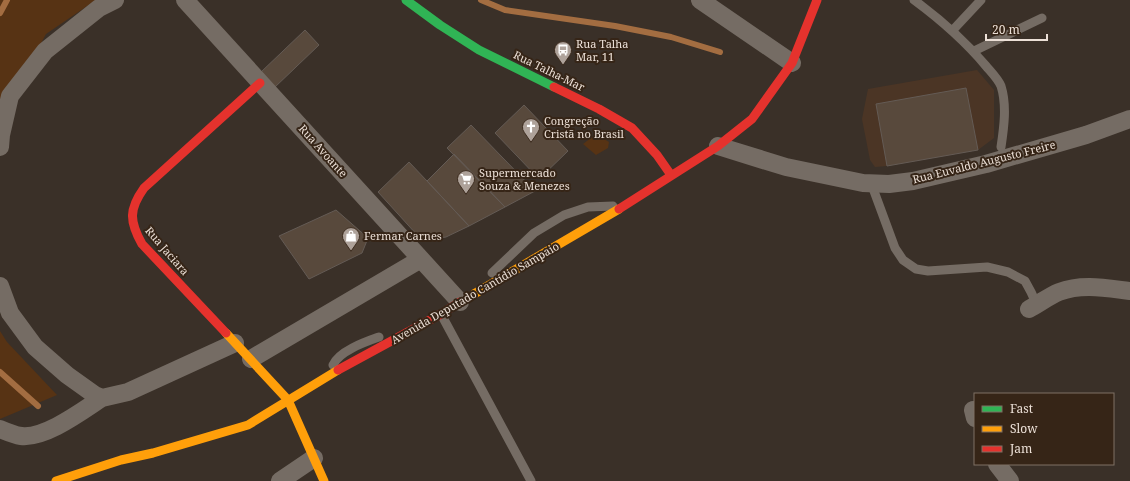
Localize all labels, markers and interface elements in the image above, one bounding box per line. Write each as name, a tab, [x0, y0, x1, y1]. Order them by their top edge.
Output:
scale bar	[986, 16, 1047, 42]
text: 20 m	[992, 21, 1020, 38]
place label: Rua Talha Mar, 11	[576, 36, 628, 64]
bus stop icon: Rua Talha Mar, 11	[553, 40, 573, 65]
street label: Rua Talha-Mar	[511, 47, 588, 95]
place label: Congreção Cristã no Brasil	[544, 113, 624, 141]
church icon: Congreção Cristã no Brasil	[521, 117, 541, 142]
street label: Rua Avoante	[296, 121, 351, 180]
street label: Rua Euvaldo Augusto Freire	[911, 136, 1057, 187]
place label: Supermercado Souza & Menezes	[479, 165, 570, 193]
supermarket icon: Supermercado Souza & Menezes	[456, 169, 476, 194]
street label: Rua Jaciara	[142, 223, 193, 278]
shop icon: Fermar Carnes	[341, 226, 361, 251]
place label: Fermar Carnes	[364, 228, 442, 243]
street label: Avenida Deputado Cantídio Sampaio	[388, 238, 562, 347]
legend	[974, 393, 1114, 465]
text: Fast	[1010, 400, 1033, 417]
text: Slow	[1010, 420, 1038, 437]
text: Jam	[1009, 440, 1032, 457]

